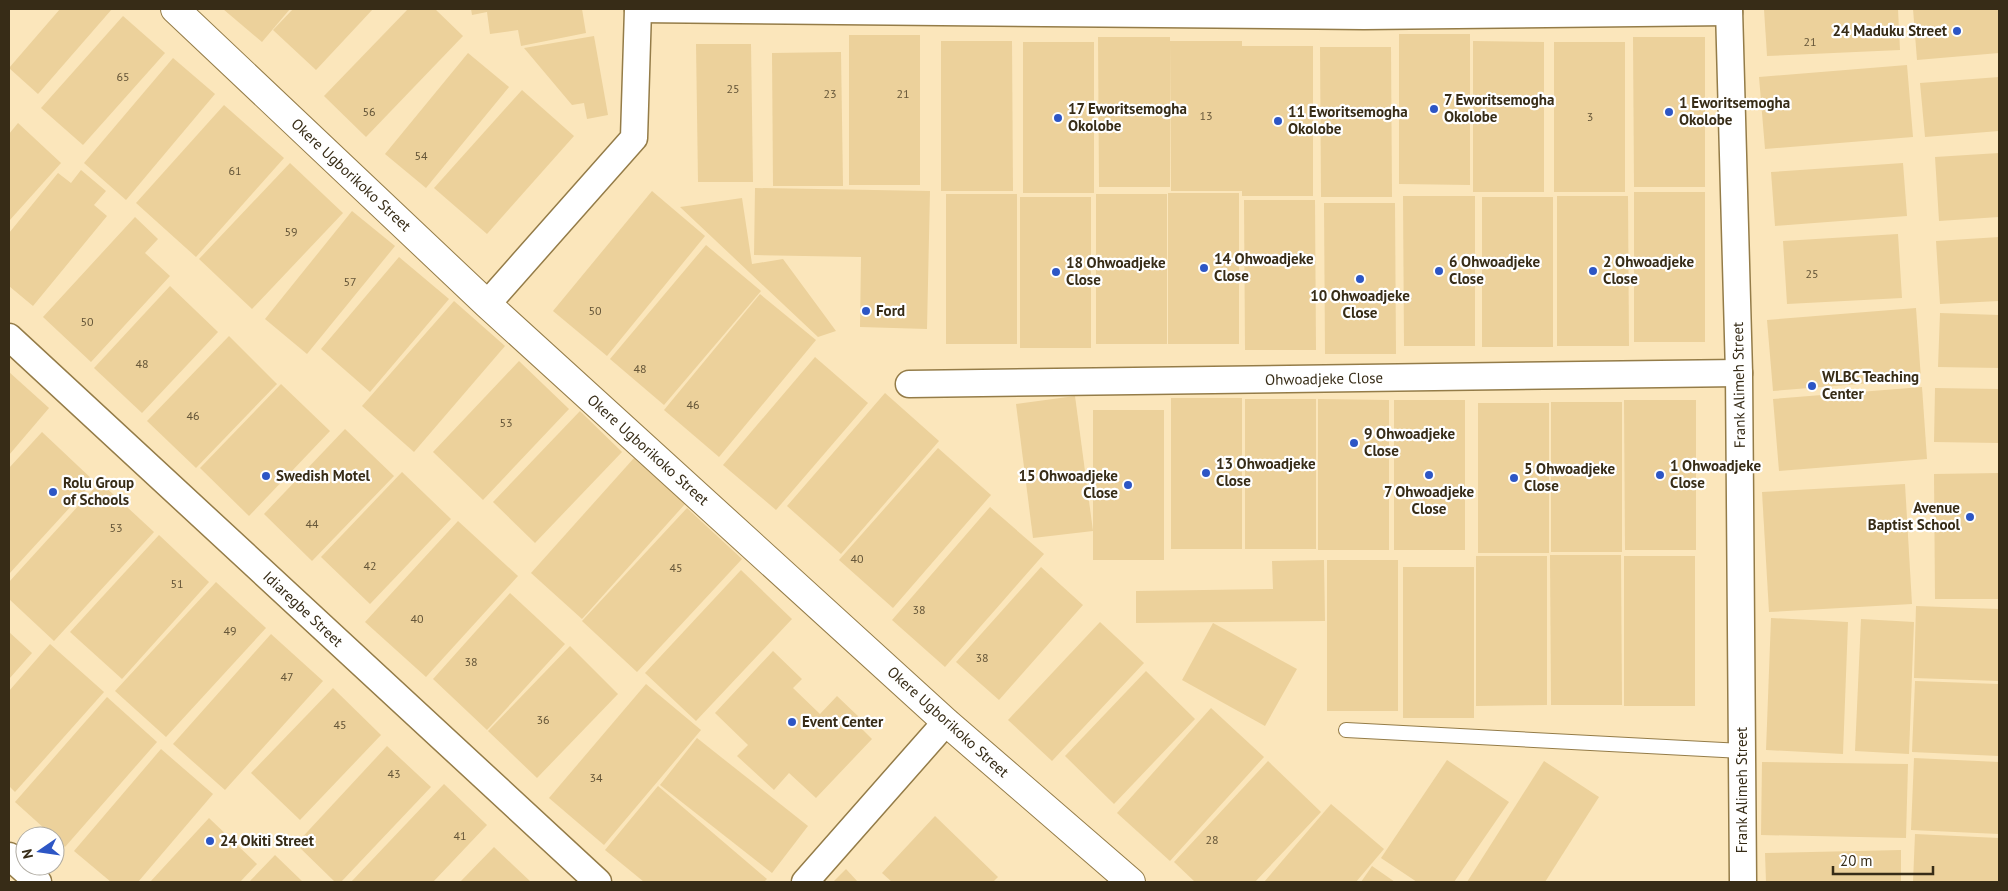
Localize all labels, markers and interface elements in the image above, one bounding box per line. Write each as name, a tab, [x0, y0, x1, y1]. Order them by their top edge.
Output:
place label: 24 Maduku Street	[1833, 21, 1948, 40]
marker: 24 Maduku Street	[1951, 25, 1963, 37]
house number: 21	[1803, 34, 1817, 49]
house number: 65	[116, 69, 130, 84]
house number: 25	[726, 81, 740, 96]
house number: 23	[823, 86, 837, 101]
house number: 21	[896, 86, 910, 101]
place label: 7 Eworitsemogha Okolobe	[1444, 90, 1554, 126]
place label: 1 Eworitsemogha Okolobe	[1679, 93, 1790, 129]
place label: 17 Eworitsemogha Okolobe	[1068, 99, 1187, 135]
place label: 11 Eworitsemogha Okolobe	[1288, 102, 1408, 138]
marker: 7 Eworitsemogha Okolobe	[1428, 103, 1440, 115]
house number: 56	[362, 104, 376, 119]
marker: 1 Eworitsemogha Okolobe	[1663, 106, 1675, 118]
house number: 13	[1199, 108, 1213, 123]
house number: 3	[1587, 109, 1593, 124]
marker: 17 Eworitsemogha Okolobe	[1052, 112, 1064, 124]
street label: Okere Ugborikoko Street	[287, 114, 415, 235]
marker: 11 Eworitsemogha Okolobe	[1272, 115, 1284, 127]
house number: 54	[414, 148, 428, 163]
house number: 61	[228, 163, 242, 178]
house number: 59	[284, 224, 298, 239]
place label: 14 Ohwoadjeke Close	[1214, 249, 1314, 285]
place label: 6 Ohwoadjeke Close	[1449, 252, 1540, 288]
place label: 2 Ohwoadjeke Close	[1603, 252, 1694, 288]
place label: 18 Ohwoadjeke Close	[1066, 253, 1166, 289]
marker: 14 Ohwoadjeke Close	[1198, 262, 1210, 274]
marker: 6 Ohwoadjeke Close	[1433, 265, 1445, 277]
marker: 2 Ohwoadjeke Close	[1587, 265, 1599, 277]
marker: 18 Ohwoadjeke Close	[1050, 266, 1062, 278]
house number: 25	[1805, 266, 1819, 281]
marker: 10 Ohwoadjeke Close	[1354, 273, 1366, 285]
house number: 57	[343, 274, 357, 289]
place label: 10 Ohwoadjeke Close	[1310, 286, 1410, 322]
place label: Ford	[876, 301, 905, 320]
house number: 50	[588, 303, 602, 318]
marker: Ford	[860, 305, 872, 317]
house number: 50	[80, 314, 94, 329]
street label: Frank Alimeh Street	[1728, 322, 1749, 448]
house number: 48	[135, 356, 149, 371]
house number: 48	[633, 361, 647, 376]
place label: WLBC Teaching Center	[1822, 367, 1919, 403]
street label: Ohwoadjeke Close	[1265, 368, 1383, 389]
marker: WLBC Teaching Center	[1806, 380, 1818, 392]
street label: Okere Ugborikoko Street	[584, 390, 713, 509]
house number: 46	[686, 397, 700, 412]
house number: 46	[186, 408, 200, 423]
house number: 53	[499, 415, 513, 430]
place label: 9 Ohwoadjeke Close	[1364, 424, 1455, 460]
marker: 9 Ohwoadjeke Close	[1348, 437, 1360, 449]
place label: 13 Ohwoadjeke Close	[1216, 454, 1316, 490]
place label: 1 Ohwoadjeke Close	[1670, 456, 1761, 492]
place label: 5 Ohwoadjeke Close	[1524, 459, 1615, 495]
place label: Swedish Motel	[276, 466, 371, 485]
place label: 15 Ohwoadjeke Close	[1018, 466, 1118, 502]
marker: 13 Ohwoadjeke Close	[1200, 467, 1212, 479]
marker: 7 Ohwoadjeke Close	[1423, 469, 1435, 481]
marker: 1 Ohwoadjeke Close	[1654, 469, 1666, 481]
marker: Swedish Motel	[260, 470, 272, 482]
marker: 5 Ohwoadjeke Close	[1508, 472, 1520, 484]
place label: Rolu Group of Schools	[63, 473, 134, 509]
marker: 15 Ohwoadjeke Close	[1122, 479, 1134, 491]
place label: 7 Ohwoadjeke Close	[1384, 482, 1474, 518]
marker: Rolu Group of Schools	[47, 486, 59, 498]
place label: Avenue Baptist School	[1868, 498, 1961, 534]
marker: Avenue Baptist School	[1964, 511, 1976, 523]
house number: 44	[305, 516, 319, 531]
house number: 53	[109, 520, 123, 535]
house number: 40	[850, 551, 864, 566]
house number: 42	[363, 558, 377, 573]
house number: 45	[669, 560, 683, 575]
street label: Idiaregbe Street	[259, 567, 347, 651]
house number: 51	[170, 576, 184, 591]
house number: 38	[912, 602, 926, 617]
house number: 40	[410, 611, 424, 626]
house number: 49	[223, 623, 237, 638]
house number: 38	[975, 650, 989, 665]
house number: 38	[464, 654, 478, 669]
street label: Okere Ugborikoko Street	[884, 662, 1013, 781]
house number: 47	[280, 669, 294, 684]
house number: 36	[536, 712, 550, 727]
place label: Event Center	[802, 712, 884, 731]
marker: Event Center	[786, 716, 798, 728]
house number: 45	[333, 717, 347, 732]
street label: Frank Alimeh Street	[1732, 727, 1751, 853]
house number: 43	[387, 766, 401, 781]
house number: 34	[589, 770, 603, 785]
north arrow	[15, 826, 65, 876]
house number: 41	[453, 828, 467, 843]
place label: 24 Okiti Street	[220, 831, 315, 850]
house number: 28	[1205, 832, 1219, 847]
marker: 24 Okiti Street	[204, 835, 216, 847]
scale bar	[1833, 844, 1933, 876]
text: N	[18, 847, 37, 860]
text: 20 m	[1840, 851, 1873, 870]

